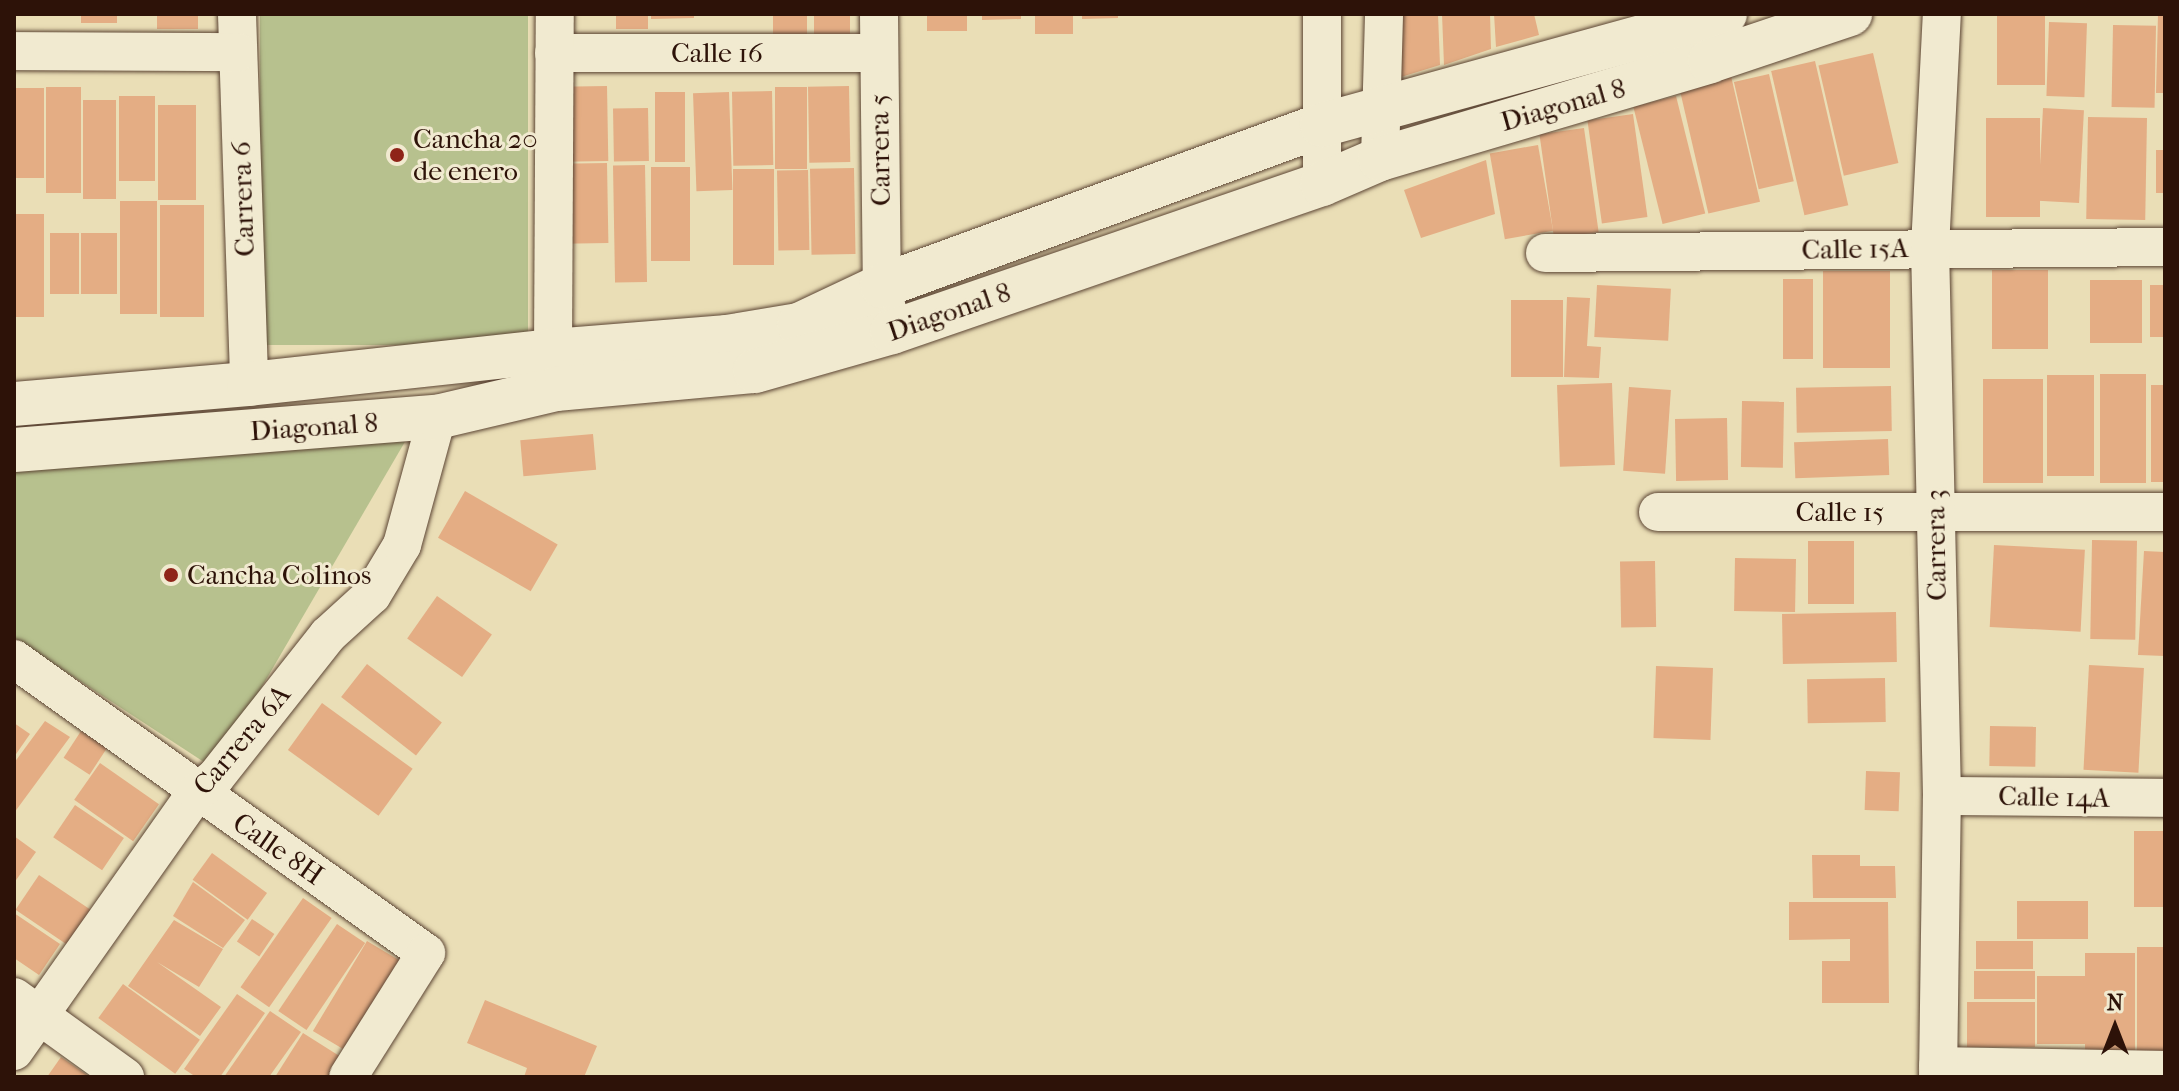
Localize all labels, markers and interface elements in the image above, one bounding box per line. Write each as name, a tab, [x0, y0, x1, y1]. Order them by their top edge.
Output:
street label: Calle 16	[671, 36, 763, 70]
street label: Diagonal 8	[1497, 71, 1629, 139]
street label: Carrera 5	[862, 94, 898, 206]
place label: Cancha 20 de enero	[413, 122, 538, 188]
street label: Carrera 6	[224, 141, 262, 257]
marker: Cancha 20 de enero	[388, 146, 406, 164]
street label: Calle 15A	[1801, 231, 1909, 267]
street label: Diagonal 8	[883, 275, 1015, 349]
street label: Diagonal 8	[249, 406, 379, 448]
street label: Carrera 3	[1918, 489, 1954, 601]
street label: Calle 15	[1796, 495, 1884, 529]
place label: Cancha Colinos	[187, 558, 371, 592]
marker: Cancha Colinos	[162, 566, 180, 584]
street label: Carrera 6A	[186, 678, 298, 802]
street label: Calle 14A	[1998, 779, 2110, 815]
street label: Calle 8H	[226, 806, 330, 892]
north arrow	[2075, 987, 2155, 1067]
text: N	[2107, 990, 2123, 1016]

